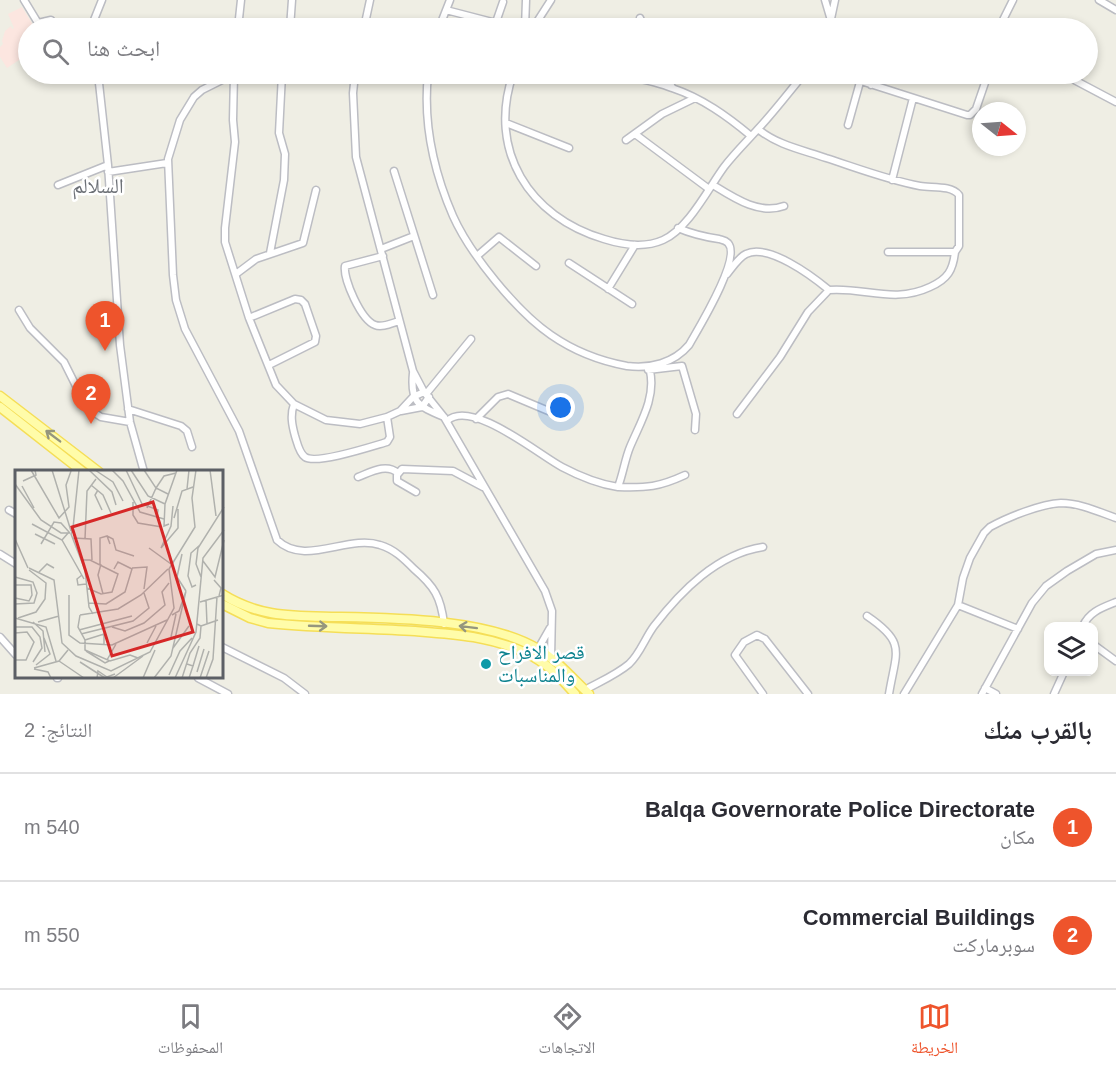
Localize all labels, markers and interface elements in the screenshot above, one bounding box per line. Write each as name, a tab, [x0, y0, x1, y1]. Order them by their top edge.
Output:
search box	[18, 18, 1098, 84]
icon: search	[39, 35, 72, 68]
text: ابحث هنا	[87, 36, 160, 61]
north arrow	[972, 102, 1026, 156]
district label: السلالم	[72, 174, 124, 200]
pin: 1	[86, 302, 124, 351]
pin: 2	[72, 374, 110, 424]
your location	[546, 393, 575, 422]
one-way arrow	[45, 430, 61, 443]
inset map	[15, 470, 224, 679]
one-way arrow	[308, 621, 328, 632]
one-way arrow	[459, 621, 478, 632]
map controls	[1044, 622, 1098, 676]
button: layers	[1044, 622, 1098, 676]
place label: قصر الافراح والمناسبات	[498, 641, 585, 687]
marker: قصر الافراح والمناسبات	[479, 657, 493, 671]
text: بالقرب منك	[983, 715, 1092, 745]
text: النتائج: 2	[24, 719, 92, 741]
text: Balqa Governorate Police Directorate	[645, 797, 1035, 822]
text: 540 m	[24, 816, 80, 838]
text: 1	[1067, 816, 1078, 838]
text: مكان	[1000, 826, 1035, 848]
text: Commercial Buildings	[803, 905, 1035, 930]
text: 550 m	[24, 924, 80, 946]
text: 2	[1067, 924, 1078, 946]
text: سوبرماركت	[952, 934, 1035, 956]
tab: المحفوظات	[158, 1000, 223, 1063]
tab: الاتجاهات	[539, 1000, 595, 1063]
tab: الخريطة	[911, 1000, 958, 1063]

